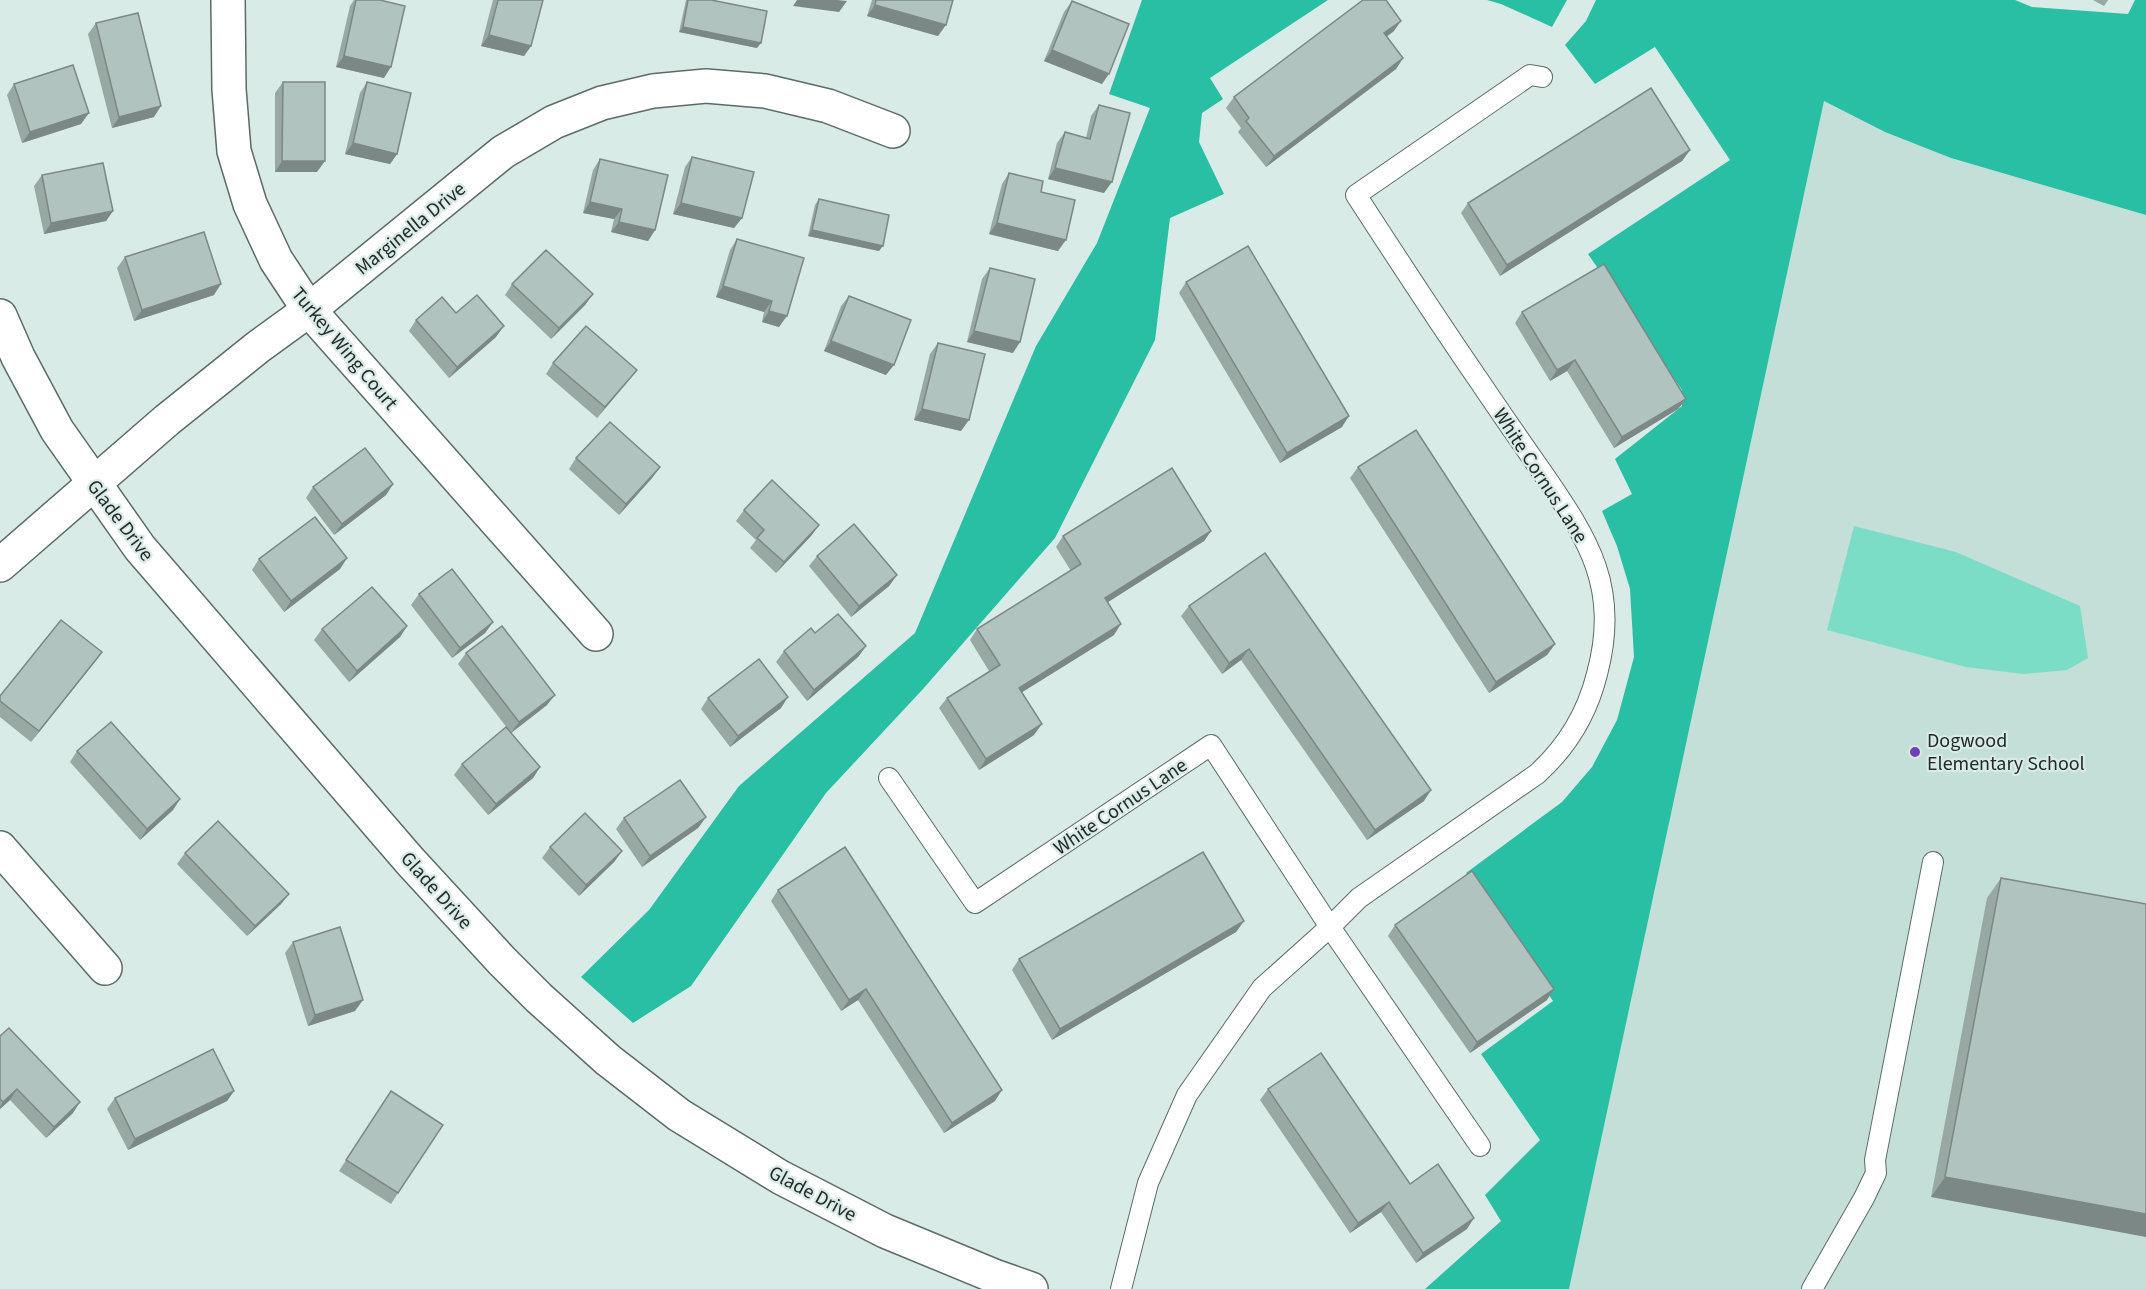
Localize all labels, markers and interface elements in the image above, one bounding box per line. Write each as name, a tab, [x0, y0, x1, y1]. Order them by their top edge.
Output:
street label: Marginella Drive	[349, 175, 472, 282]
street label: Turkey Wing Court	[284, 281, 404, 416]
street label: White Cornus Lane	[1486, 403, 1594, 549]
street label: Glade Drive	[80, 474, 160, 567]
place label: Dogwood Elementary School	[1927, 727, 2085, 778]
marker: Dogwood Elementary School	[1908, 745, 1922, 759]
street label: White Cornus Lane	[1048, 752, 1193, 862]
street label: Glade Drive	[394, 846, 479, 936]
street label: Glade Drive	[764, 1159, 862, 1229]

